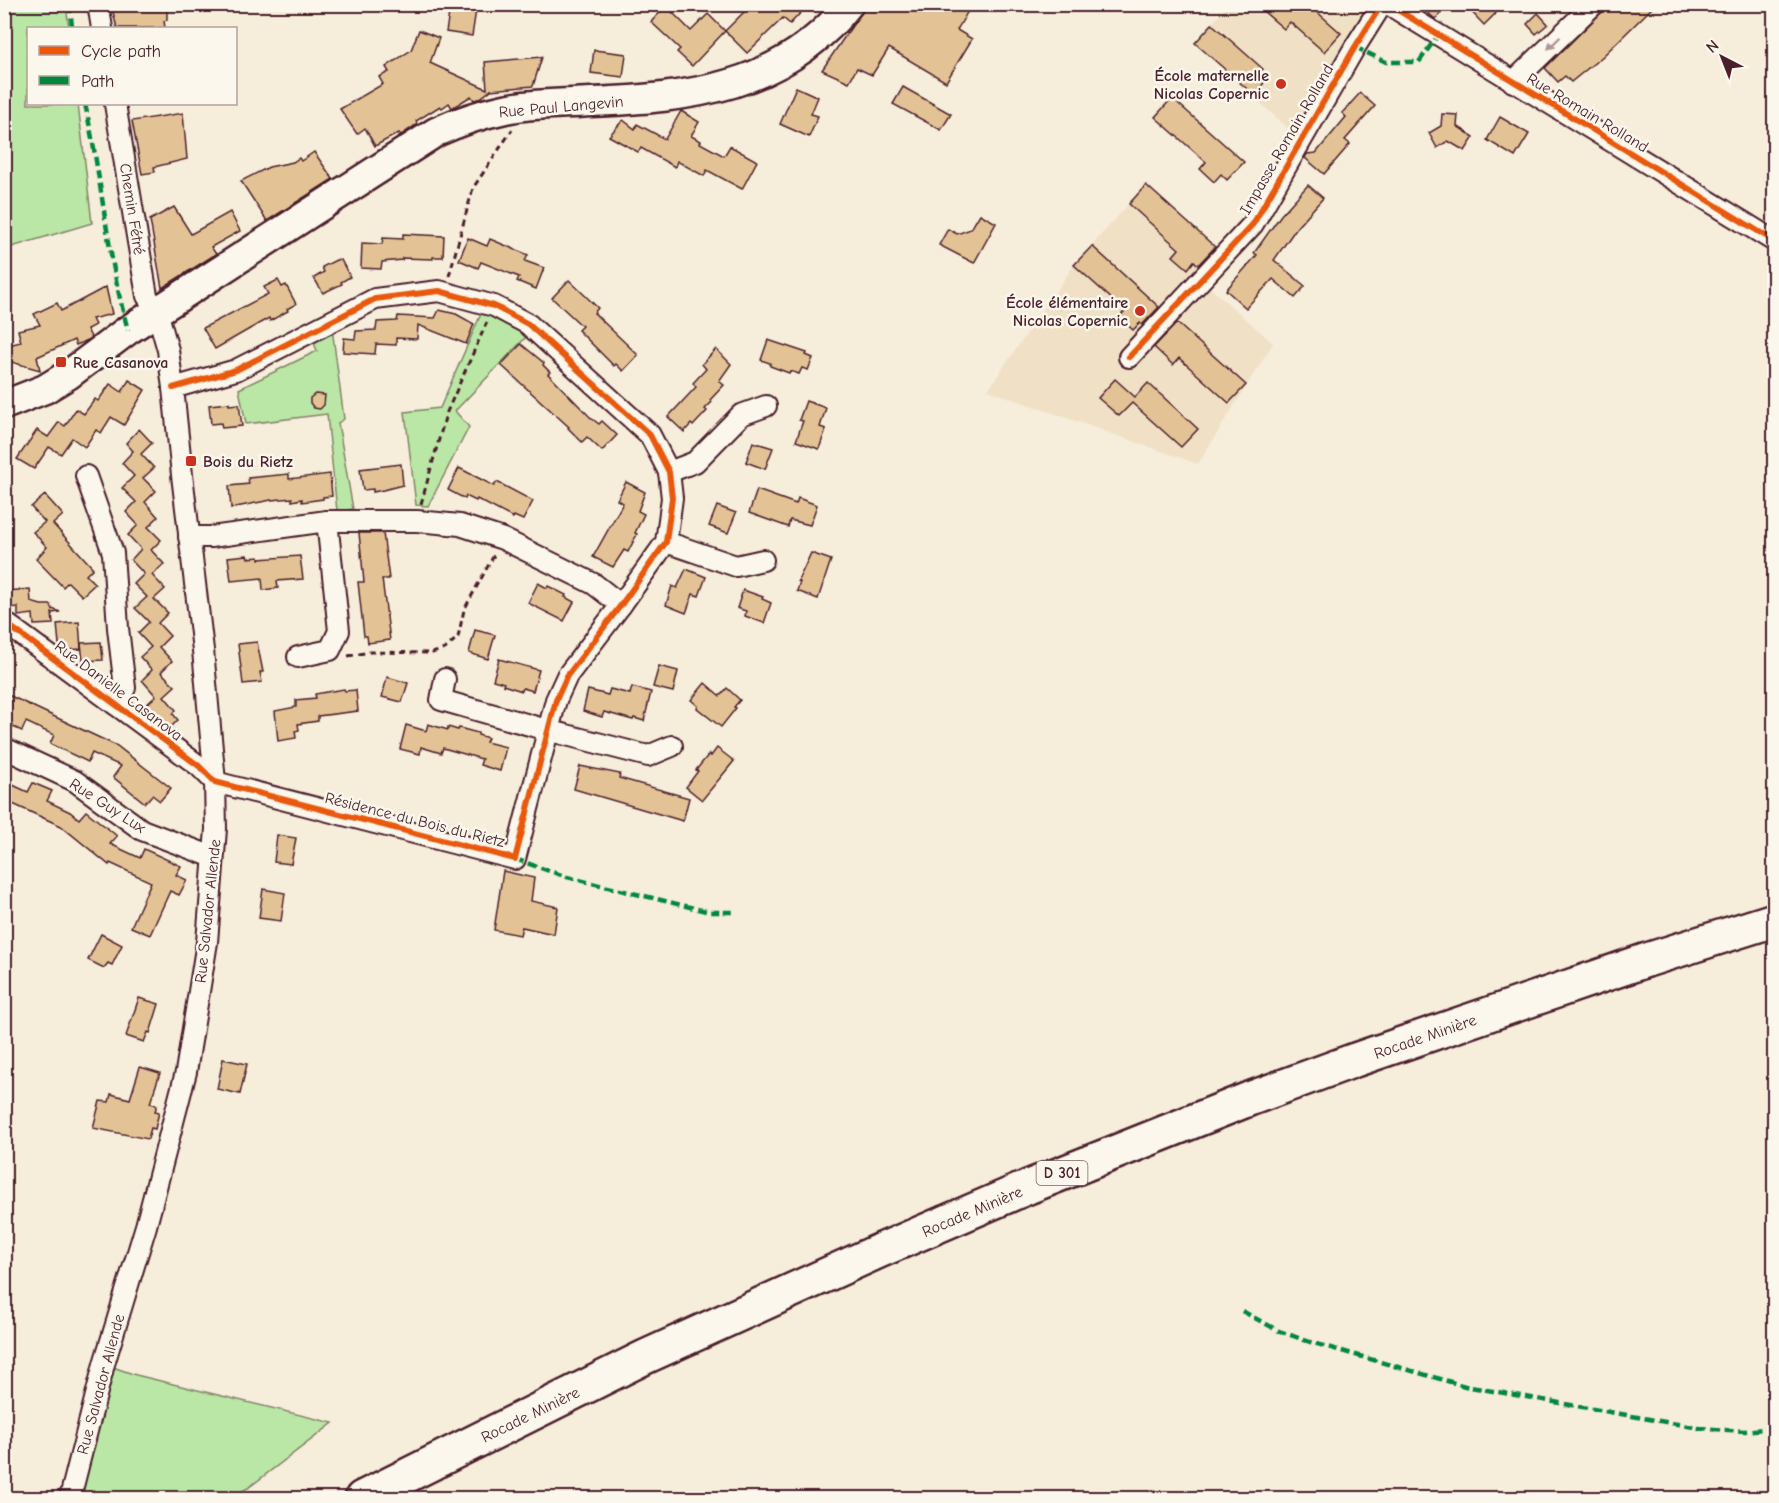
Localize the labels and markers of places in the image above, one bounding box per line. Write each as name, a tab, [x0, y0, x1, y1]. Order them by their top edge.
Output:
place label: École maternelle Nicolas Copernic	[1154, 66, 1269, 103]
marker: École maternelle Nicolas Copernic	[1274, 77, 1288, 91]
place label: École élémentaire Nicolas Copernic	[1006, 293, 1128, 330]
marker: École élémentaire Nicolas Copernic	[1133, 304, 1147, 318]
place label: Rue Casanova	[73, 354, 168, 372]
marker: Rue Casanova	[54, 355, 68, 369]
place label: Bois du Rietz	[203, 453, 293, 471]
marker: Bois du Rietz	[184, 454, 198, 468]

